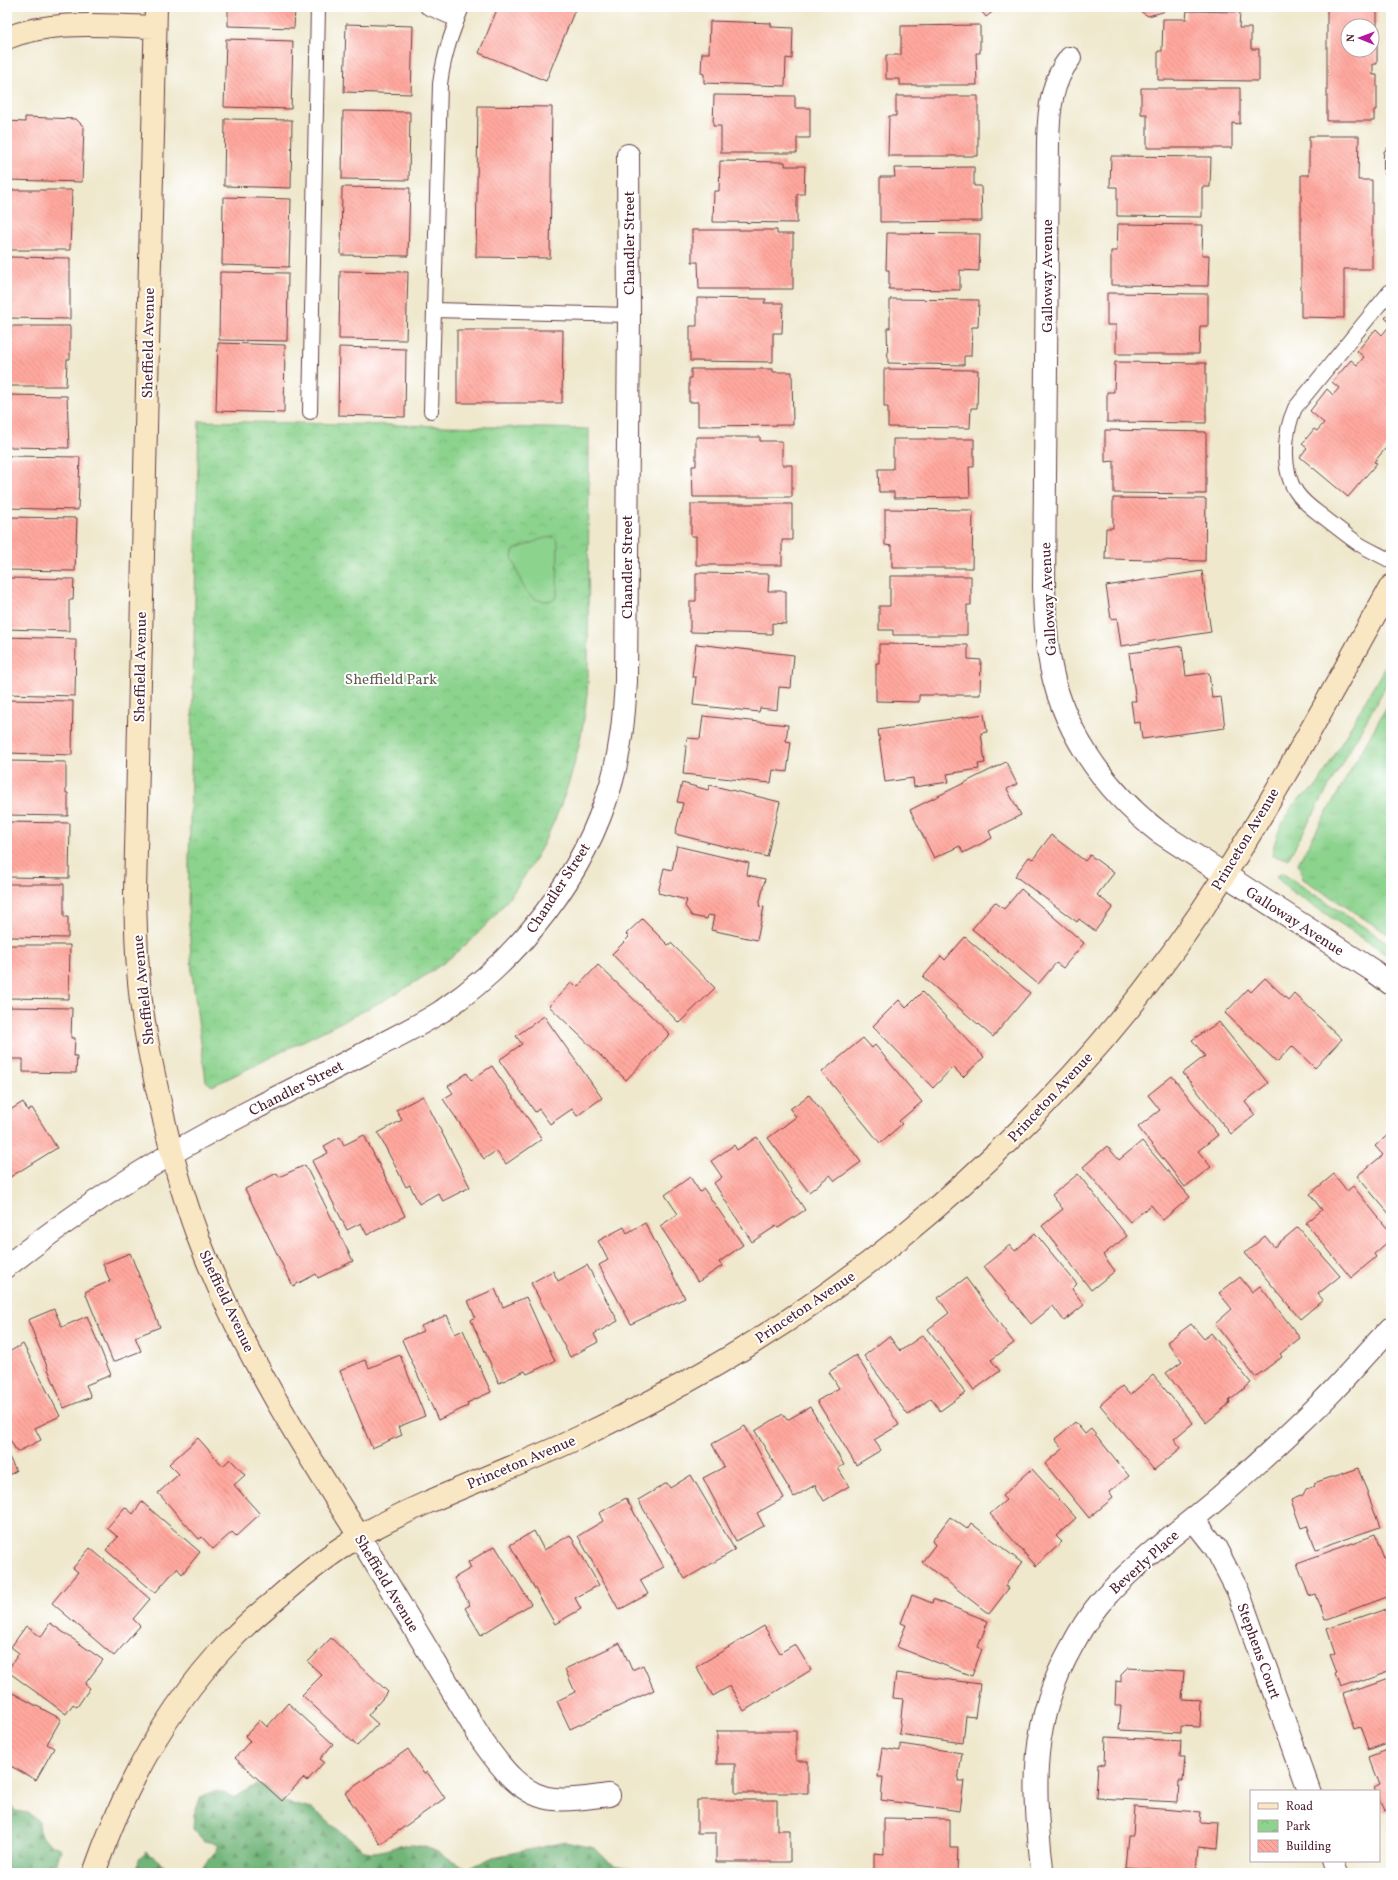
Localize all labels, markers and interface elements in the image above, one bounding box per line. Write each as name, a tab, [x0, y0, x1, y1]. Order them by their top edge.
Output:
north arrow	[1340, 18, 1380, 58]
text: N	[1344, 34, 1359, 42]
street label: Chandler Street	[620, 191, 641, 295]
street label: Galloway Avenue	[1038, 219, 1059, 333]
street label: Sheffield Avenue	[138, 287, 161, 399]
street label: Chandler Street	[618, 515, 639, 619]
street label: Galloway Avenue	[1036, 542, 1063, 656]
street label: Sheffield Avenue	[130, 611, 153, 723]
park label: Sheffield Park	[345, 670, 437, 691]
street label: Princeton Avenue	[1207, 784, 1285, 895]
street label: Chandler Street	[522, 840, 596, 938]
street label: Galloway Avenue	[1241, 883, 1348, 962]
street label: Sheffield Avenue	[128, 934, 161, 1046]
street label: Princeton Avenue	[1004, 1048, 1098, 1148]
street label: Chandler Street	[246, 1056, 348, 1122]
street label: Sheffield Avenue	[193, 1247, 259, 1356]
street label: Princeton Avenue	[752, 1267, 860, 1349]
street label: Princeton Avenue	[464, 1431, 579, 1496]
street label: Beverly Place	[1106, 1526, 1184, 1600]
street label: Sheffield Avenue	[348, 1531, 423, 1637]
street label: Stephens Court	[1230, 1600, 1285, 1703]
legend	[1250, 1790, 1380, 1862]
text: Road	[1286, 1799, 1313, 1815]
text: Park	[1286, 1819, 1311, 1835]
text: Building	[1286, 1839, 1331, 1855]

